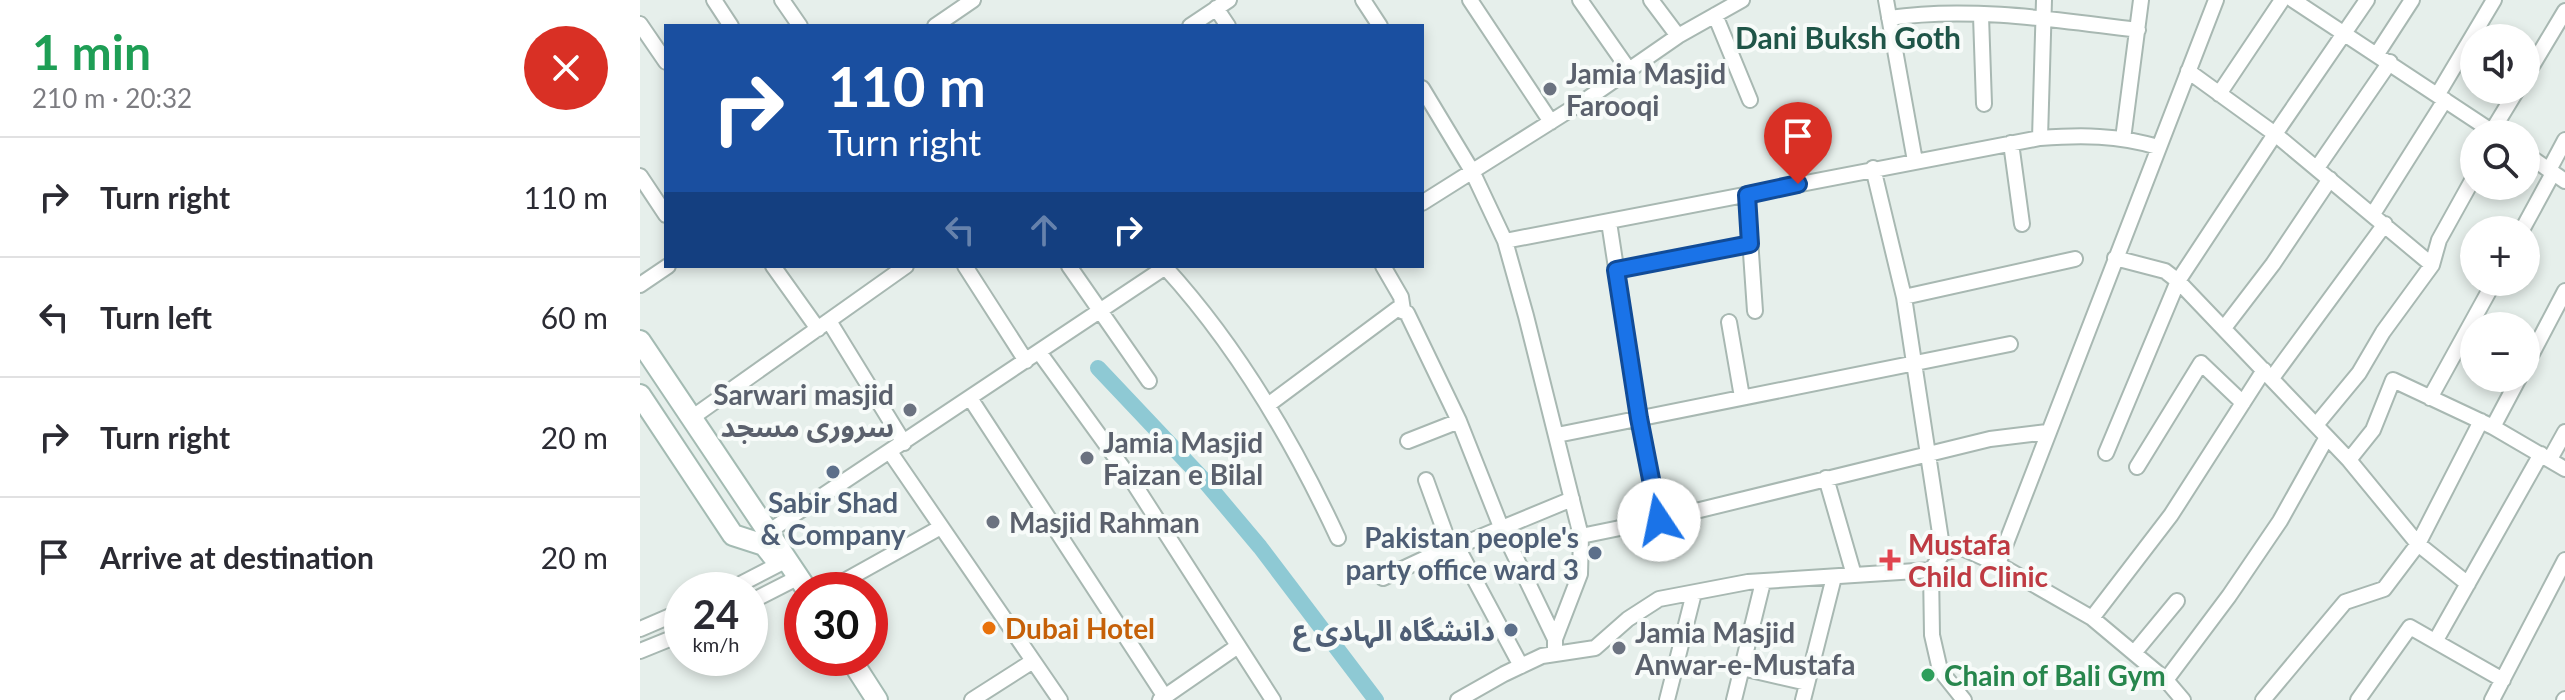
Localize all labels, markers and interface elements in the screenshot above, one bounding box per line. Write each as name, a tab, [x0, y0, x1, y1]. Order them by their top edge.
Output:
district label: Dani Buksh Goth	[1735, 19, 1961, 55]
text: 1 min	[32, 23, 151, 80]
map controls	[2460, 24, 2540, 392]
button: sound	[2460, 24, 2540, 104]
button: close	[524, 26, 608, 110]
text: 110 m	[828, 52, 986, 119]
icon: right	[696, 56, 800, 160]
place label: Jamia Masjid Farooqi	[1566, 56, 1726, 122]
marker: Jamia Masjid Farooqi	[1541, 80, 1559, 98]
text: 210 m · 20:32	[32, 82, 192, 114]
pin	[1764, 102, 1832, 184]
icon: arrive	[1776, 114, 1820, 158]
text: Turn right	[828, 120, 981, 164]
button: search	[2460, 120, 2540, 200]
icon: right	[32, 175, 76, 219]
text: Turn right	[100, 179, 230, 215]
text: 110 m	[523, 179, 608, 215]
icon: left	[938, 208, 982, 252]
icon: ahead	[1022, 208, 1066, 252]
icon: right	[1106, 208, 1150, 252]
button: +	[2460, 216, 2540, 296]
icon: left	[32, 295, 76, 339]
text: Turn left	[100, 299, 212, 335]
text: 60 m	[541, 299, 608, 335]
button: −	[2460, 312, 2540, 392]
place label: Sarwari masjid سروری مسجد	[713, 377, 894, 444]
marker: Sarwari masjid سروری مسجد	[901, 401, 919, 419]
icon: right	[32, 415, 76, 459]
text: Turn right	[100, 419, 230, 455]
text: 20 m	[541, 419, 608, 455]
place label: Jamia Masjid Faizan e Bilal	[1103, 425, 1263, 491]
marker: Jamia Masjid Faizan e Bilal	[1078, 449, 1096, 467]
marker: Sabir Shad & Company	[824, 463, 842, 481]
position arrow	[1617, 478, 1701, 562]
place label: Sabir Shad & Company	[760, 485, 906, 551]
place label: Masjid Rahman	[1009, 505, 1200, 539]
marker: Masjid Rahman	[984, 513, 1002, 531]
place label: Pakistan people's party office ward 3	[1346, 520, 1579, 586]
place label: Mustafa Child Clinic	[1908, 527, 2049, 593]
icon: arrive	[32, 535, 76, 579]
text: Arrive at destination	[100, 539, 374, 575]
text: 20 m	[541, 539, 608, 575]
marker: Pakistan people's party office ward 3	[1586, 544, 1604, 562]
marker: Mustafa Child Clinic	[1879, 549, 1901, 571]
speed limit sign: 30	[784, 572, 888, 676]
text: 24	[693, 590, 739, 638]
place label: Dubai Hotel	[1005, 611, 1155, 645]
place label: دانشگاہ الہادی ع	[1293, 613, 1495, 652]
place label: Jamia Masjid Anwar-e-Mustafa	[1634, 615, 1855, 681]
marker: Dubai Hotel	[980, 619, 998, 637]
marker: دانشگاہ الہادی ع	[1502, 621, 1520, 639]
text: km/h	[693, 632, 739, 656]
marker: Jamia Masjid Anwar-e-Mustafa	[1610, 639, 1628, 657]
place label: Chain of Bali Gym	[1944, 658, 2166, 692]
marker: Chain of Bali Gym	[1919, 666, 1937, 684]

